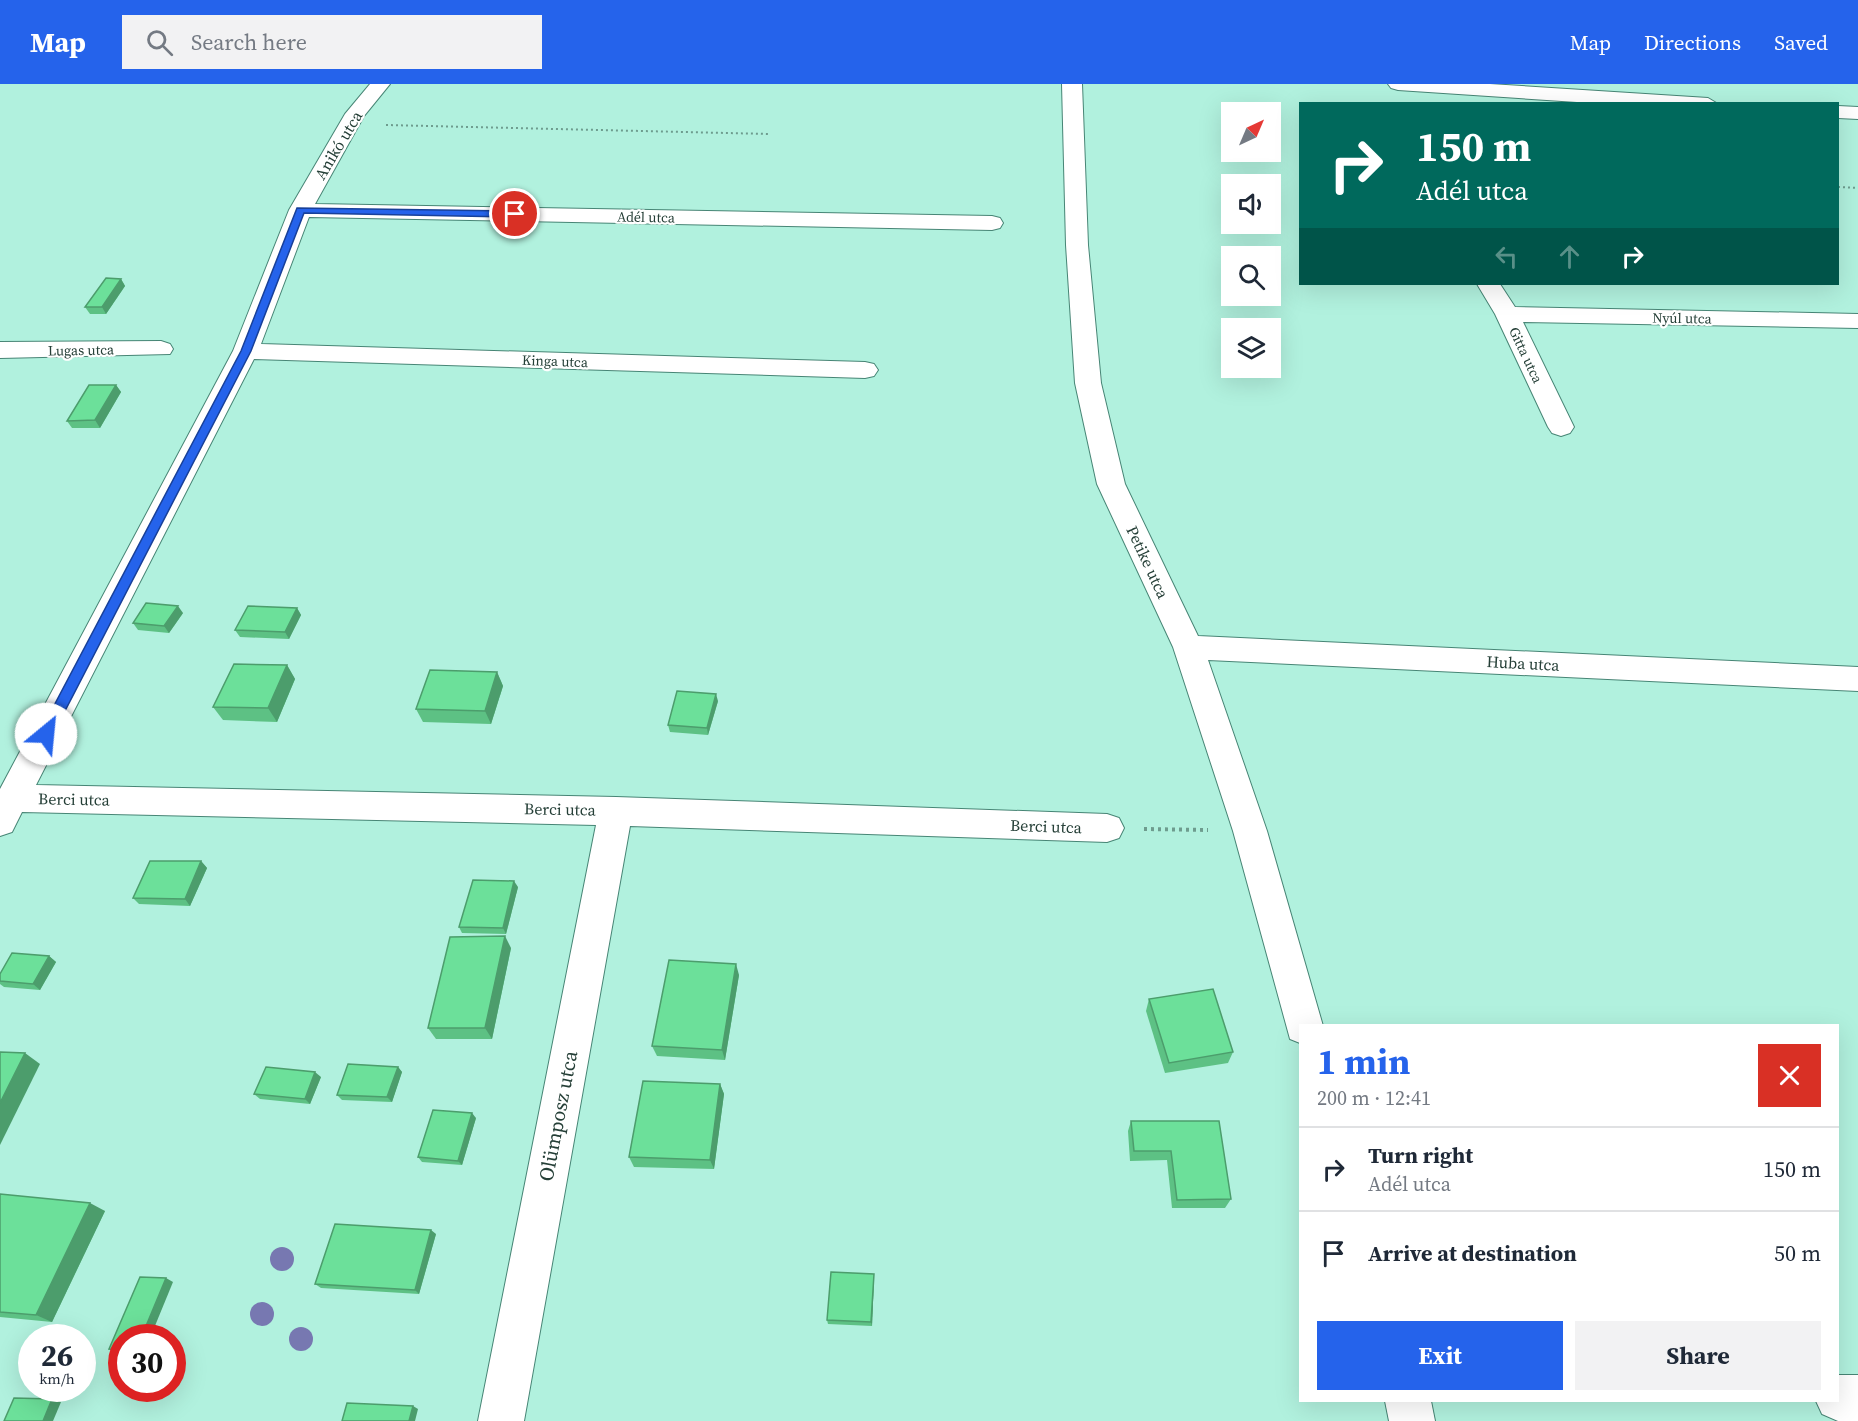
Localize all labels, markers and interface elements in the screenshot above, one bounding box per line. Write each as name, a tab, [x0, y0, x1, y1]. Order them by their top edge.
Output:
search box	[122, 15, 542, 69]
text: Map	[30, 23, 86, 61]
icon: search	[143, 26, 176, 59]
text: Search here	[191, 27, 307, 57]
text: Map	[1570, 28, 1611, 57]
text: Directions	[1644, 28, 1741, 57]
text: Saved	[1774, 28, 1828, 57]
north arrow	[1221, 102, 1281, 162]
map controls	[1221, 102, 1281, 378]
street label: Anikó utca	[309, 106, 368, 183]
text: 150 m	[1416, 117, 1531, 175]
icon: right	[1317, 126, 1395, 204]
text: Adél utca	[1416, 172, 1528, 209]
button: sound	[1221, 174, 1281, 234]
pin	[489, 188, 540, 239]
icon: arrive	[498, 197, 531, 230]
street label: Adél utca	[617, 206, 676, 228]
icon: left	[1490, 240, 1523, 273]
icon: ahead	[1553, 240, 1586, 273]
icon: right	[1616, 240, 1649, 273]
button: search	[1221, 246, 1281, 306]
street label: Nyúl utca	[1652, 307, 1713, 329]
button: layers	[1221, 318, 1281, 378]
street label: Gitta utca	[1504, 324, 1548, 387]
street label: Lugas utca	[48, 339, 115, 361]
street label: Kinga utca	[522, 350, 589, 372]
street label: Petike utca	[1122, 522, 1175, 603]
street label: Huba utca	[1486, 650, 1561, 676]
position arrow	[14, 702, 78, 766]
street label: Berci utca	[38, 787, 111, 811]
street label: Berci utca	[524, 797, 597, 821]
street label: Berci utca	[1010, 814, 1083, 838]
text: 1 min	[1317, 1037, 1410, 1086]
button: close	[1758, 1044, 1821, 1107]
street label: Olümposz utca	[532, 1048, 585, 1184]
text: 200 m · 12:41	[1317, 1084, 1431, 1112]
text: Turn right	[1368, 1140, 1473, 1170]
icon: right	[1317, 1153, 1350, 1186]
text: 150 m	[1763, 1154, 1821, 1184]
text: Adél utca	[1368, 1170, 1451, 1198]
icon: arrive	[1317, 1237, 1350, 1270]
text: Arrive at destination	[1368, 1238, 1577, 1268]
text: 50 m	[1774, 1238, 1821, 1268]
button: Exit	[1317, 1321, 1563, 1390]
button: Share	[1575, 1321, 1821, 1390]
speed limit sign: 30	[108, 1324, 186, 1402]
text: 26	[41, 1335, 73, 1376]
text: km/h	[39, 1368, 75, 1389]

